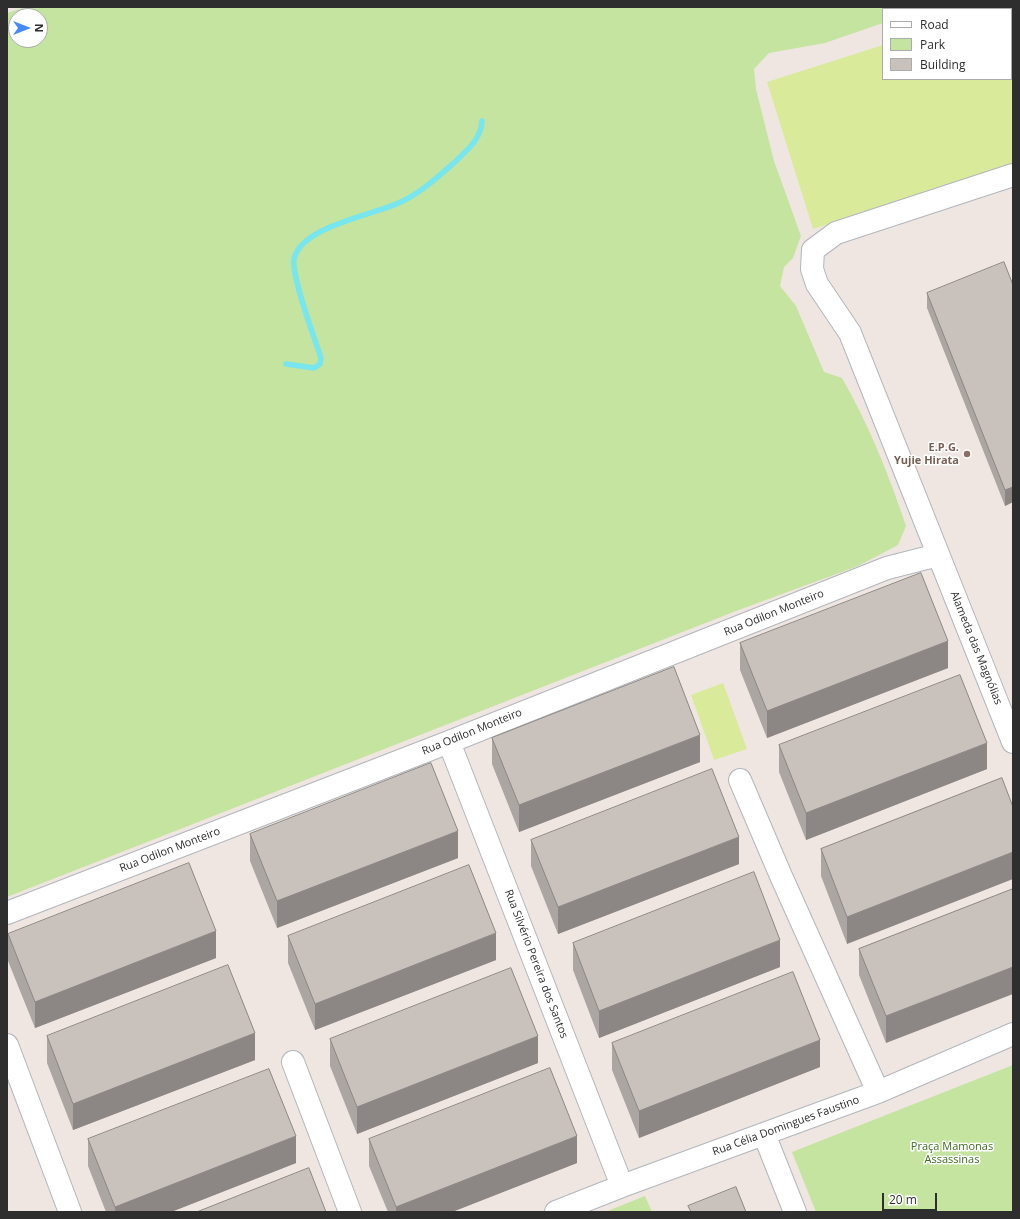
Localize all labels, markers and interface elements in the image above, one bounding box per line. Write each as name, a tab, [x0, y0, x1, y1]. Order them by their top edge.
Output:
north arrow	[8, 8, 48, 48]
legend	[882, 8, 1012, 80]
text: Road	[920, 16, 949, 33]
text: N	[32, 24, 47, 32]
text: Park	[920, 36, 945, 53]
text: Building	[920, 56, 965, 73]
place label: E.P.G. Yujie Hirata	[894, 441, 959, 467]
marker: E.P.G. Yujie Hirata	[962, 449, 972, 459]
street label: Rua Odilon Monteiro	[722, 587, 826, 639]
street label: Alameda das Magnólias	[947, 589, 1005, 707]
street label: Rua Odilon Monteiro	[420, 706, 524, 758]
street label: Rua Odilon Monteiro	[118, 825, 222, 875]
street label: Rua Silvério Pereira dos Santos	[501, 888, 571, 1040]
street label: Rua Célia Domingues Faustino	[711, 1093, 861, 1159]
park label: Praça Mamonas Assassinas	[911, 1140, 993, 1166]
scale bar	[884, 1185, 939, 1211]
text: 20 m	[889, 1191, 917, 1208]

